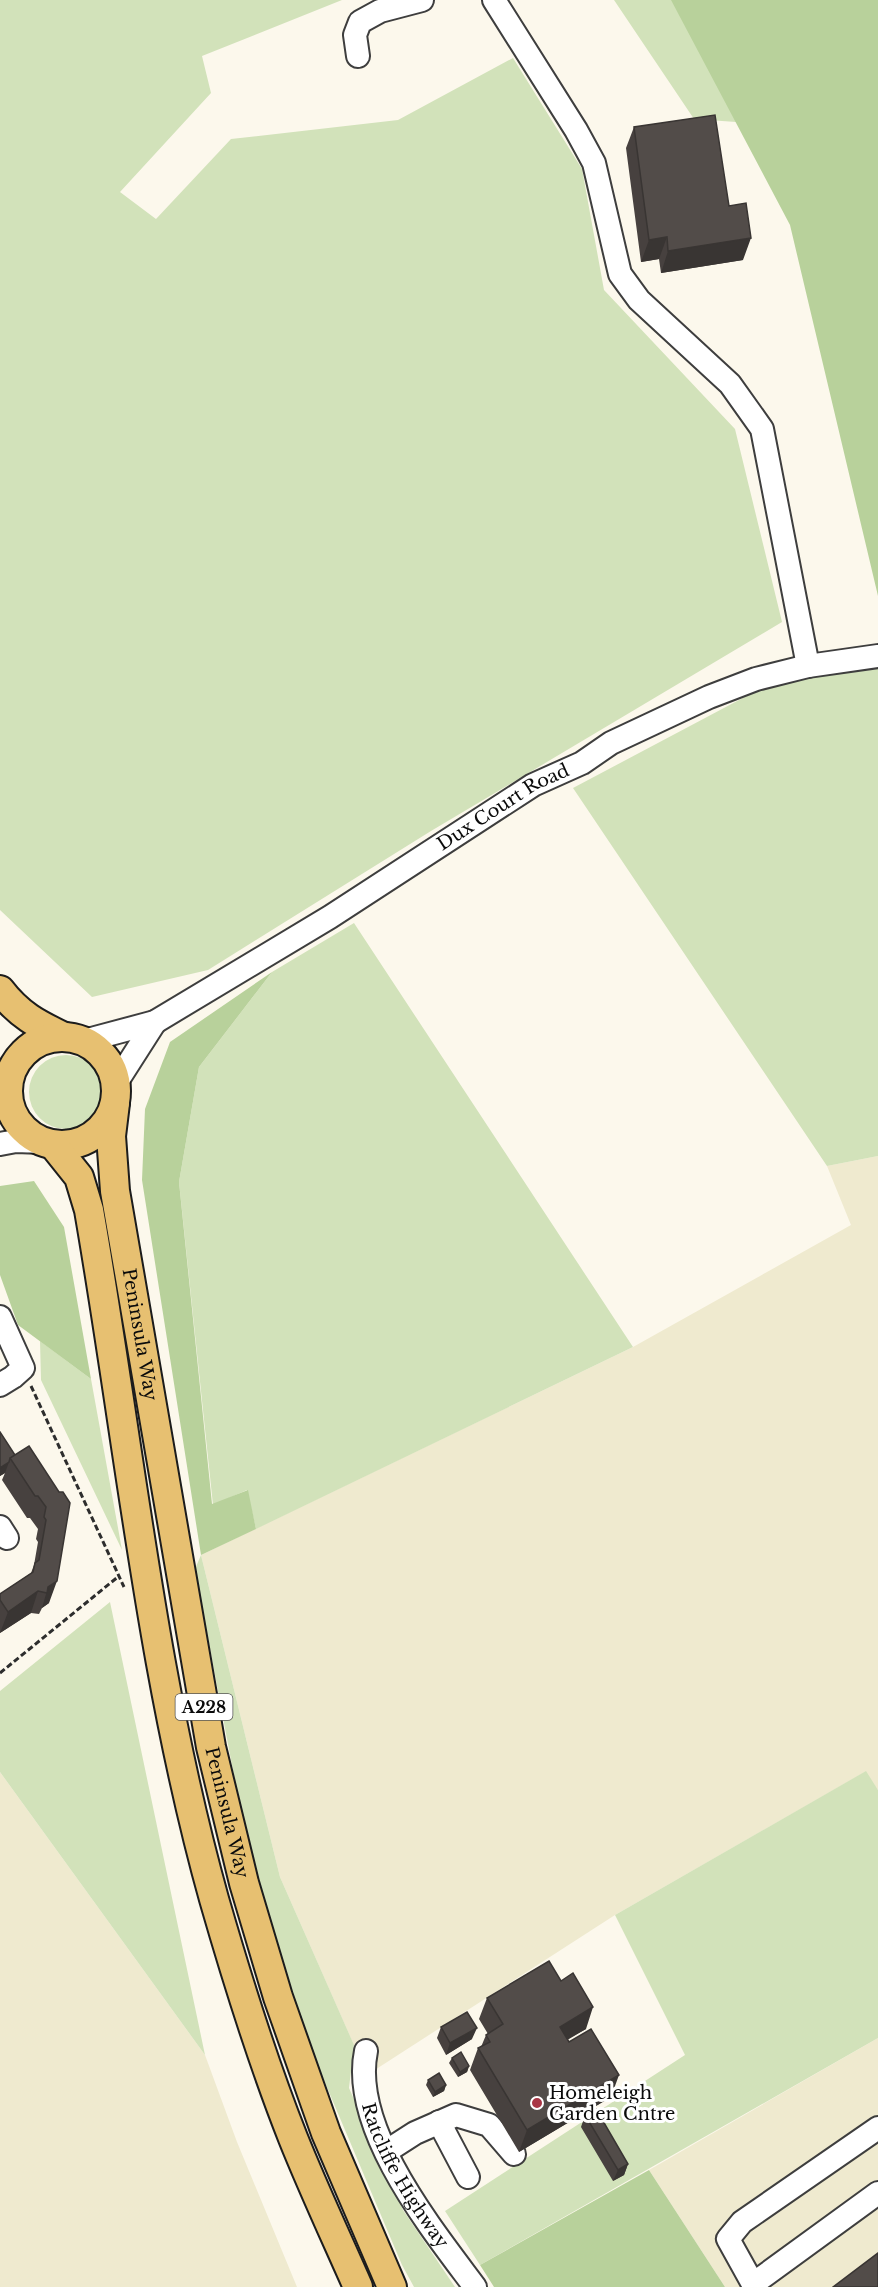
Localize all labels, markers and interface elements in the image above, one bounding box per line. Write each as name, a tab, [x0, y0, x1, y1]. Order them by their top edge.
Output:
street label: Dux Court Road	[433, 759, 573, 855]
street label: Peninsula Way	[118, 1267, 162, 1403]
road number: A228	[176, 1694, 232, 1720]
street label: Peninsula Way	[200, 1745, 254, 1881]
place label: Homeleigh Garden Cntre	[549, 2082, 675, 2125]
marker: Homeleigh Garden Cntre	[530, 2096, 544, 2110]
street label: Ratcliffe Highway	[357, 2100, 454, 2253]

